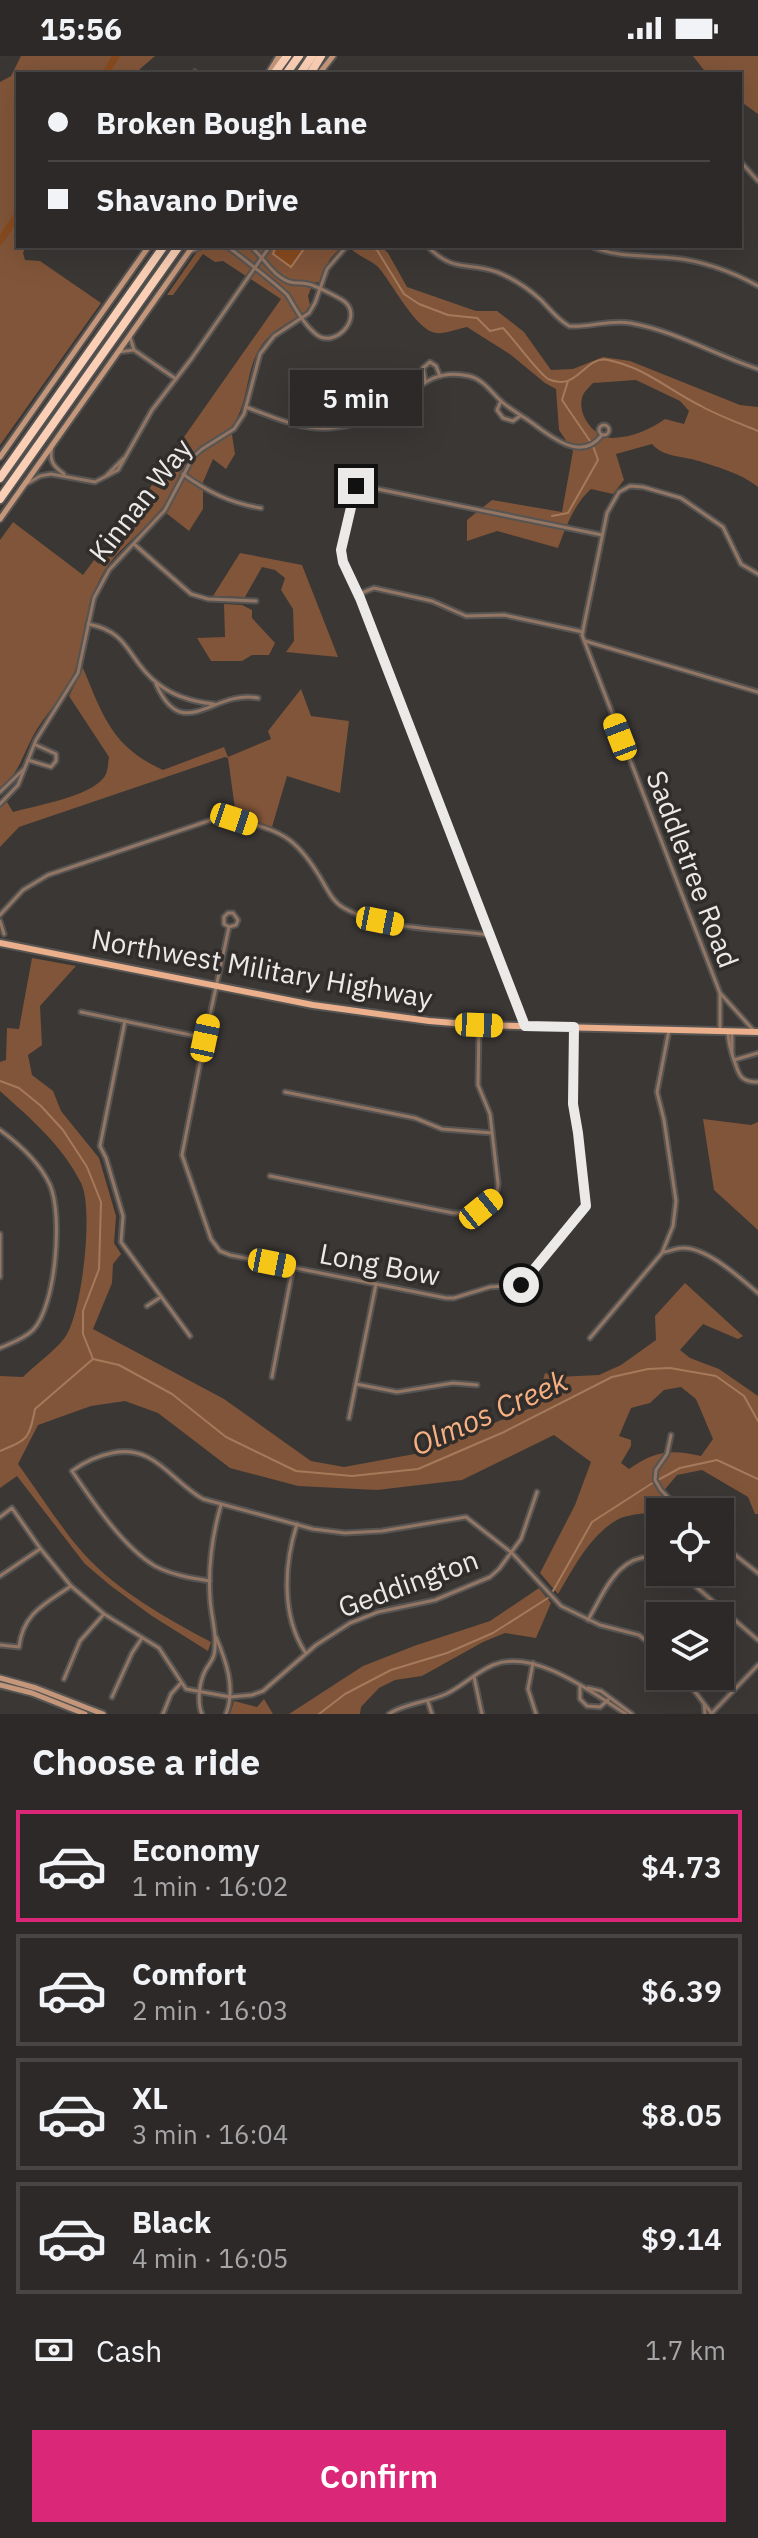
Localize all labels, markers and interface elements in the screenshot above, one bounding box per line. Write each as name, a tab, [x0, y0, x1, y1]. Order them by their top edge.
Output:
text: 15:56	[40, 9, 122, 48]
text: Broken Bough Lane	[96, 103, 367, 142]
text: Shavano Drive	[96, 180, 299, 219]
callout: 5 min	[290, 370, 422, 426]
text: 5 min	[322, 381, 390, 415]
street label: Kinnan Way	[80, 430, 200, 569]
route end	[338, 468, 374, 504]
car	[600, 710, 640, 764]
street label: Saddletree Road	[638, 765, 748, 973]
car	[207, 800, 261, 838]
car	[354, 905, 406, 937]
street label: Northwest Military Highway	[89, 920, 435, 1016]
car	[188, 1012, 222, 1064]
car	[455, 1012, 503, 1038]
car	[455, 1185, 507, 1233]
street label: Long Bow	[317, 1234, 443, 1294]
car	[246, 1247, 298, 1279]
route start	[503, 1267, 539, 1303]
water label: Olmos Creek	[405, 1360, 573, 1464]
map controls	[646, 1498, 734, 1690]
button: locate	[646, 1498, 734, 1586]
street label: Geddington	[333, 1541, 483, 1625]
button: layers	[646, 1602, 734, 1690]
text: Choose a ride	[32, 1738, 260, 1785]
icon: car	[36, 1830, 108, 1902]
text: Economy	[132, 1830, 260, 1869]
text: $4.73	[641, 1847, 722, 1886]
text: 1 min · 16:02	[132, 1869, 288, 1903]
icon: car	[36, 1954, 108, 2026]
text: Comfort	[132, 1954, 247, 1993]
text: $6.39	[641, 1971, 722, 2010]
text: 2 min · 16:03	[132, 1993, 288, 2027]
icon: car	[36, 2078, 108, 2150]
text: XL	[132, 2078, 168, 2117]
text: $8.05	[641, 2095, 722, 2134]
text: 3 min · 16:04	[132, 2117, 288, 2151]
icon: car	[36, 2202, 108, 2274]
text: Black	[132, 2202, 211, 2241]
text: $9.14	[641, 2219, 722, 2258]
text: 4 min · 16:05	[132, 2241, 288, 2275]
icon: cash	[32, 2328, 76, 2372]
text: Cash	[96, 2331, 162, 2370]
text: 1.7 km	[645, 2333, 726, 2367]
button: Confirm	[32, 2430, 726, 2522]

